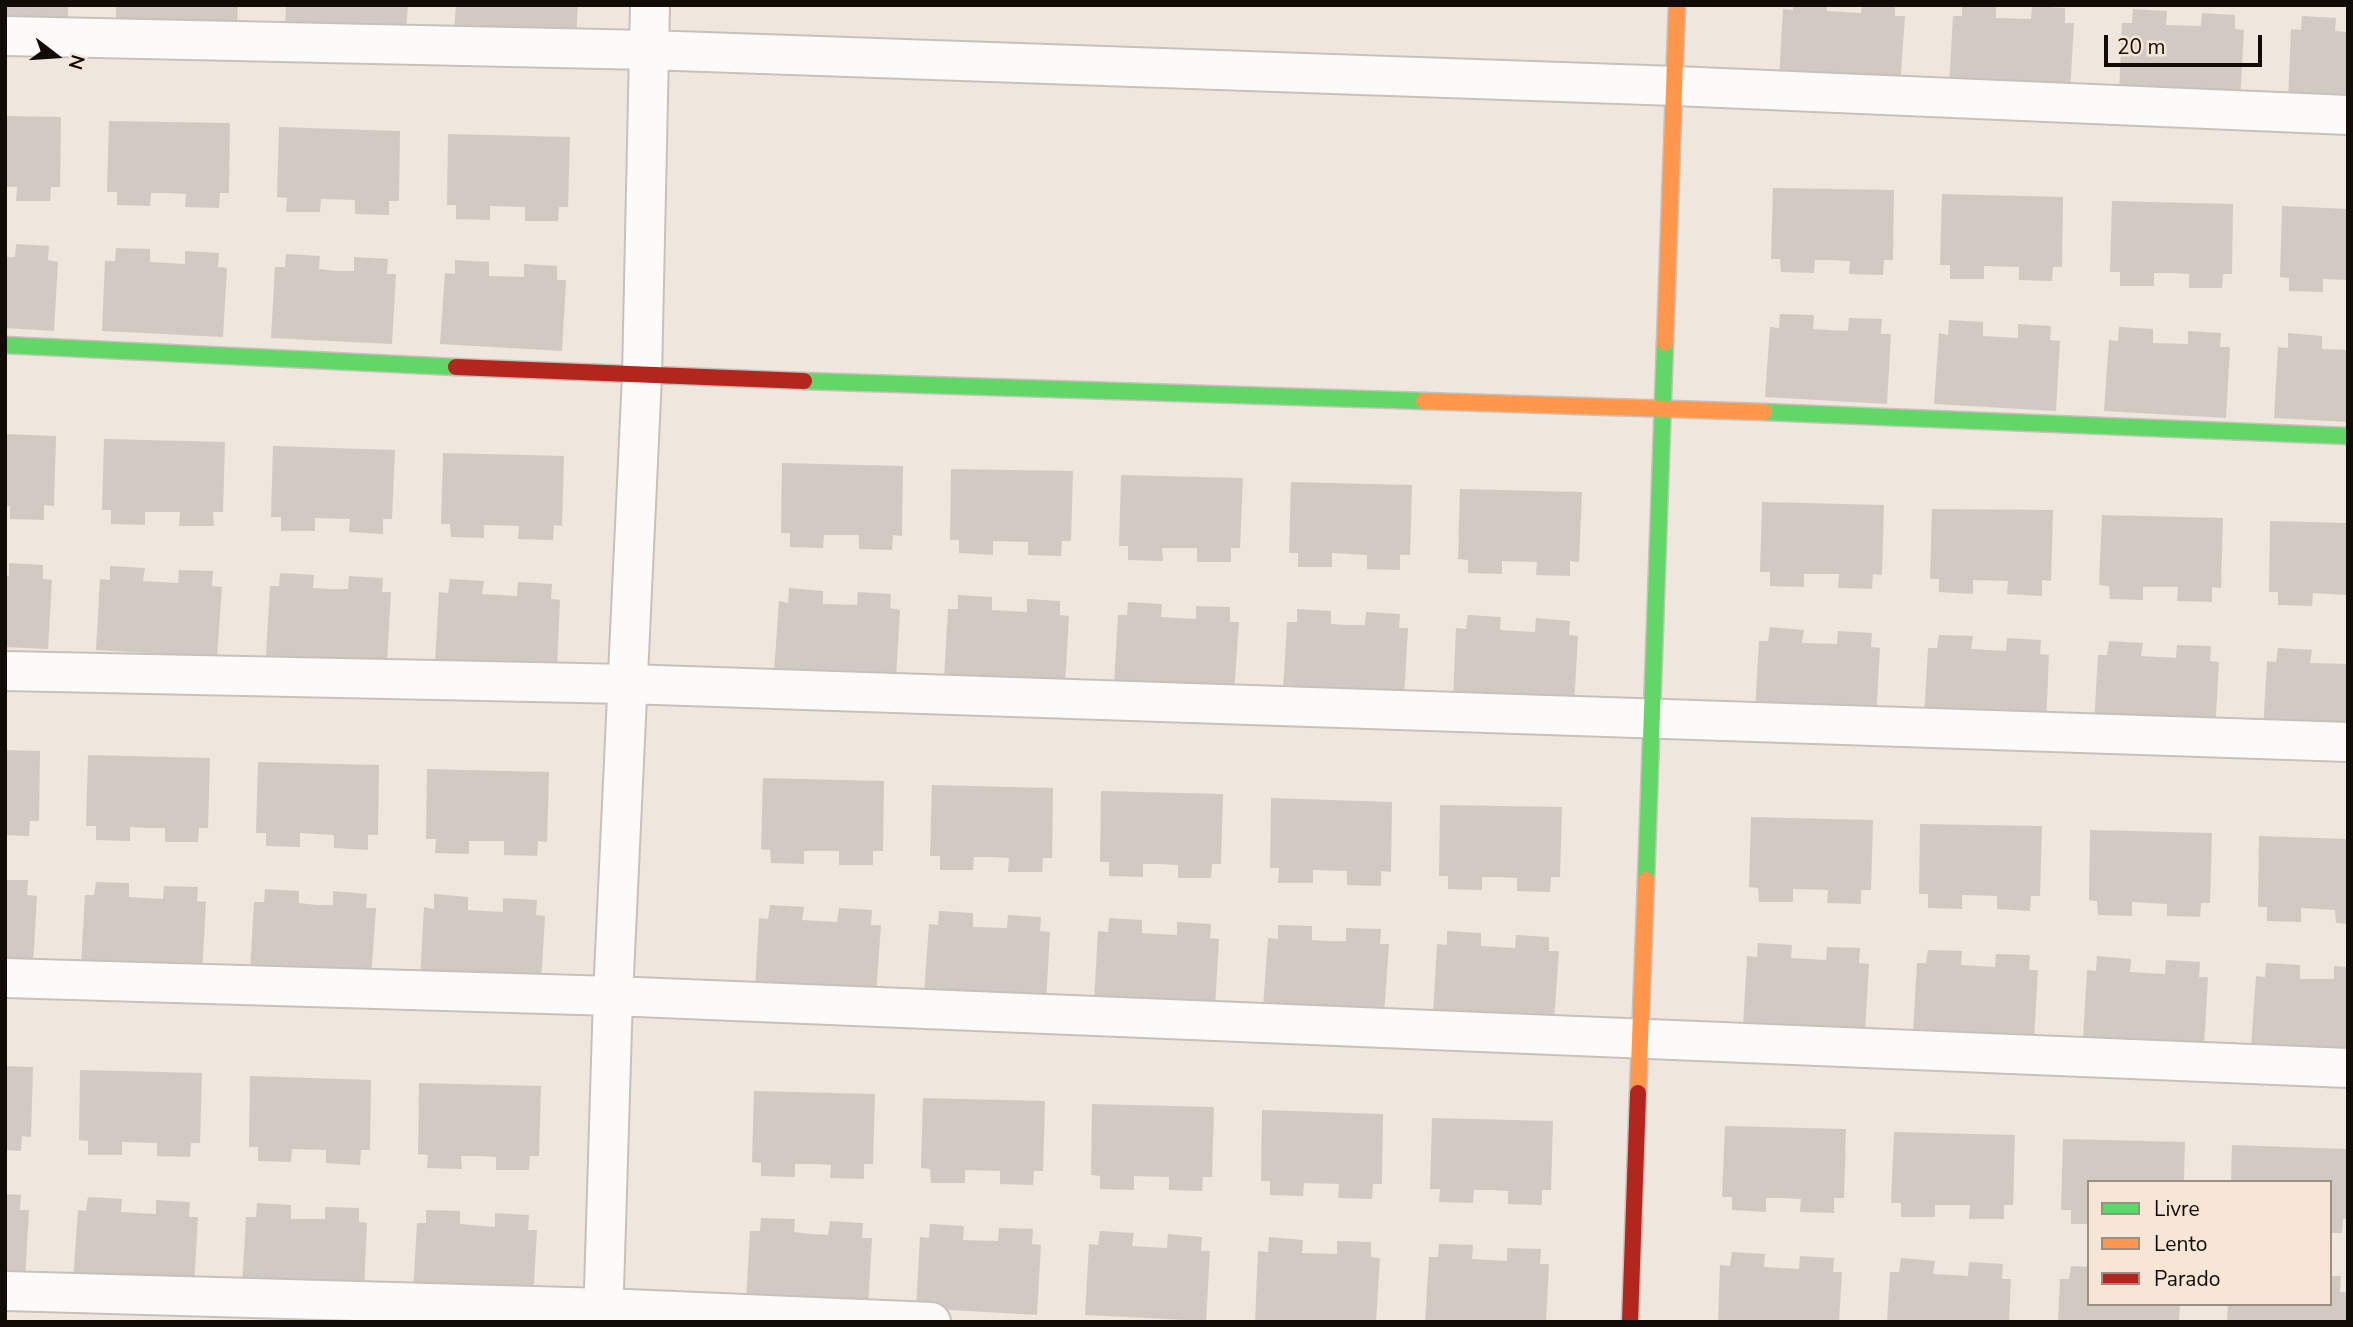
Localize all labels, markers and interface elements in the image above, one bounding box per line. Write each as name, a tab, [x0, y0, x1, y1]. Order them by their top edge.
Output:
north arrow	[21, 21, 91, 91]
scale bar	[2108, 21, 2266, 65]
text: 20 m	[2117, 33, 2166, 61]
text: N	[62, 52, 91, 73]
legend	[2087, 1180, 2332, 1306]
text: Livre	[2154, 1195, 2200, 1223]
text: Lento	[2154, 1230, 2207, 1258]
text: Parado	[2154, 1265, 2220, 1293]

